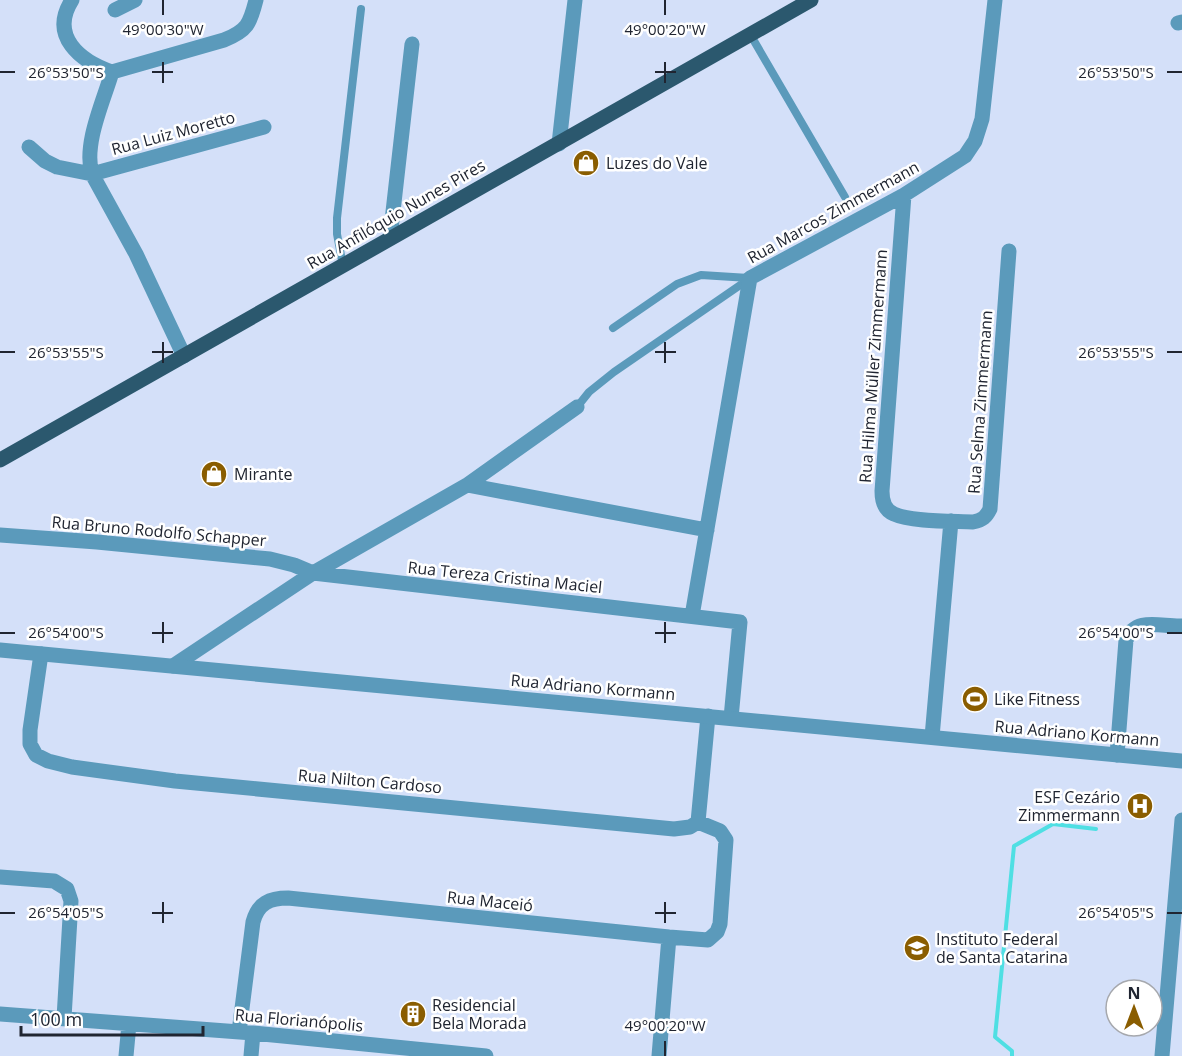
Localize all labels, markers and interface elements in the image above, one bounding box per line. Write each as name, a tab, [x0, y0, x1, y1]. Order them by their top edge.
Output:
text: 49°00'30"W	[123, 19, 204, 39]
text: 49°00'20"W	[625, 19, 706, 39]
text: 26°53'50"S	[28, 62, 104, 82]
text: 26°53'50"S	[1078, 62, 1154, 82]
street label: Rua Luiz Moretto	[109, 106, 237, 160]
shop icon: Luzes do Vale	[571, 148, 601, 178]
place label: Luzes do Vale	[606, 152, 707, 174]
street label: Rua Anfilóquio Nunes Pires	[303, 154, 489, 274]
street label: Rua Marcos Zimmermann	[743, 156, 923, 268]
street label: Rua Hilma Müller Zimmermann	[854, 248, 892, 484]
street label: Rua Selma Zimmermann	[963, 309, 997, 495]
text: 26°53'55"S	[28, 342, 104, 362]
text: 26°53'55"S	[1078, 342, 1154, 362]
shop icon: Mirante	[199, 459, 229, 489]
place label: Mirante	[234, 463, 292, 485]
street label: Rua Bruno Rodolfo Schapper	[51, 511, 268, 551]
street label: Rua Tereza Cristina Maciel	[407, 556, 603, 598]
text: 26°54'00"S	[28, 622, 104, 642]
text: 26°54'00"S	[1078, 622, 1154, 642]
street label: Rua Adriano Kormann	[510, 669, 676, 705]
sports icon: Like Fitness	[960, 684, 990, 714]
place label: Like Fitness	[994, 688, 1080, 710]
street label: Rua Adriano Kormann	[994, 715, 1160, 751]
street label: Rua Nilton Cardoso	[297, 764, 443, 798]
place label: ESF Cezário Zimmermann	[1018, 786, 1120, 826]
hospital icon: ESF Cezário Zimmermann	[1125, 791, 1155, 821]
street label: Rua Maceió	[446, 886, 534, 916]
text: 26°54'05"S	[28, 902, 104, 922]
text: 26°54'05"S	[1078, 902, 1154, 922]
place label: Instituto Federal de Santa Catarina	[936, 928, 1068, 968]
school or university icon: Instituto Federal de Santa Catarina	[902, 933, 932, 963]
north arrow	[1104, 978, 1164, 1038]
text: N	[1127, 982, 1141, 1004]
place label: Residencial Bela Morada	[432, 994, 527, 1034]
scale bar	[21, 999, 202, 1037]
building icon: Residencial Bela Morada	[398, 999, 428, 1029]
street label: Rua Florianópolis	[234, 1003, 364, 1037]
text: 100 m	[30, 1007, 82, 1031]
text: 49°00'20"W	[625, 1015, 706, 1035]

